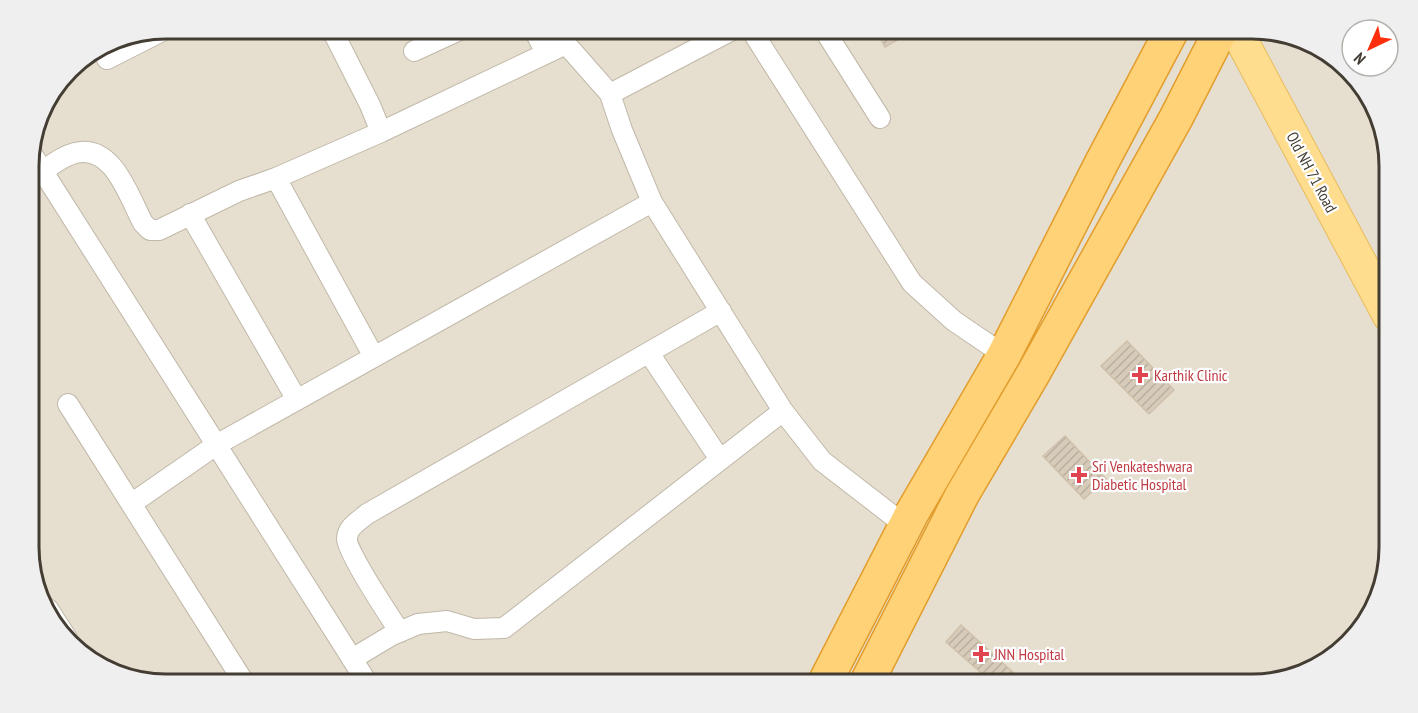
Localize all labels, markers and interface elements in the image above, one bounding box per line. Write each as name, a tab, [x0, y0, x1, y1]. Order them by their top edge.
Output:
north arrow	[1340, 18, 1400, 78]
text: N	[1350, 49, 1370, 69]
street label: Old NH 71 Road	[1282, 128, 1342, 216]
place label: Karthik Clinic	[1154, 365, 1228, 385]
marker: Karthik Clinic	[1131, 366, 1149, 384]
place label: Sri Venkateshwara Diabetic Hospital	[1092, 456, 1193, 494]
marker: Sri Venkateshwara Diabetic Hospital	[1070, 466, 1088, 484]
place label: JNN Hospital	[993, 644, 1065, 664]
marker: JNN Hospital	[972, 645, 990, 663]

